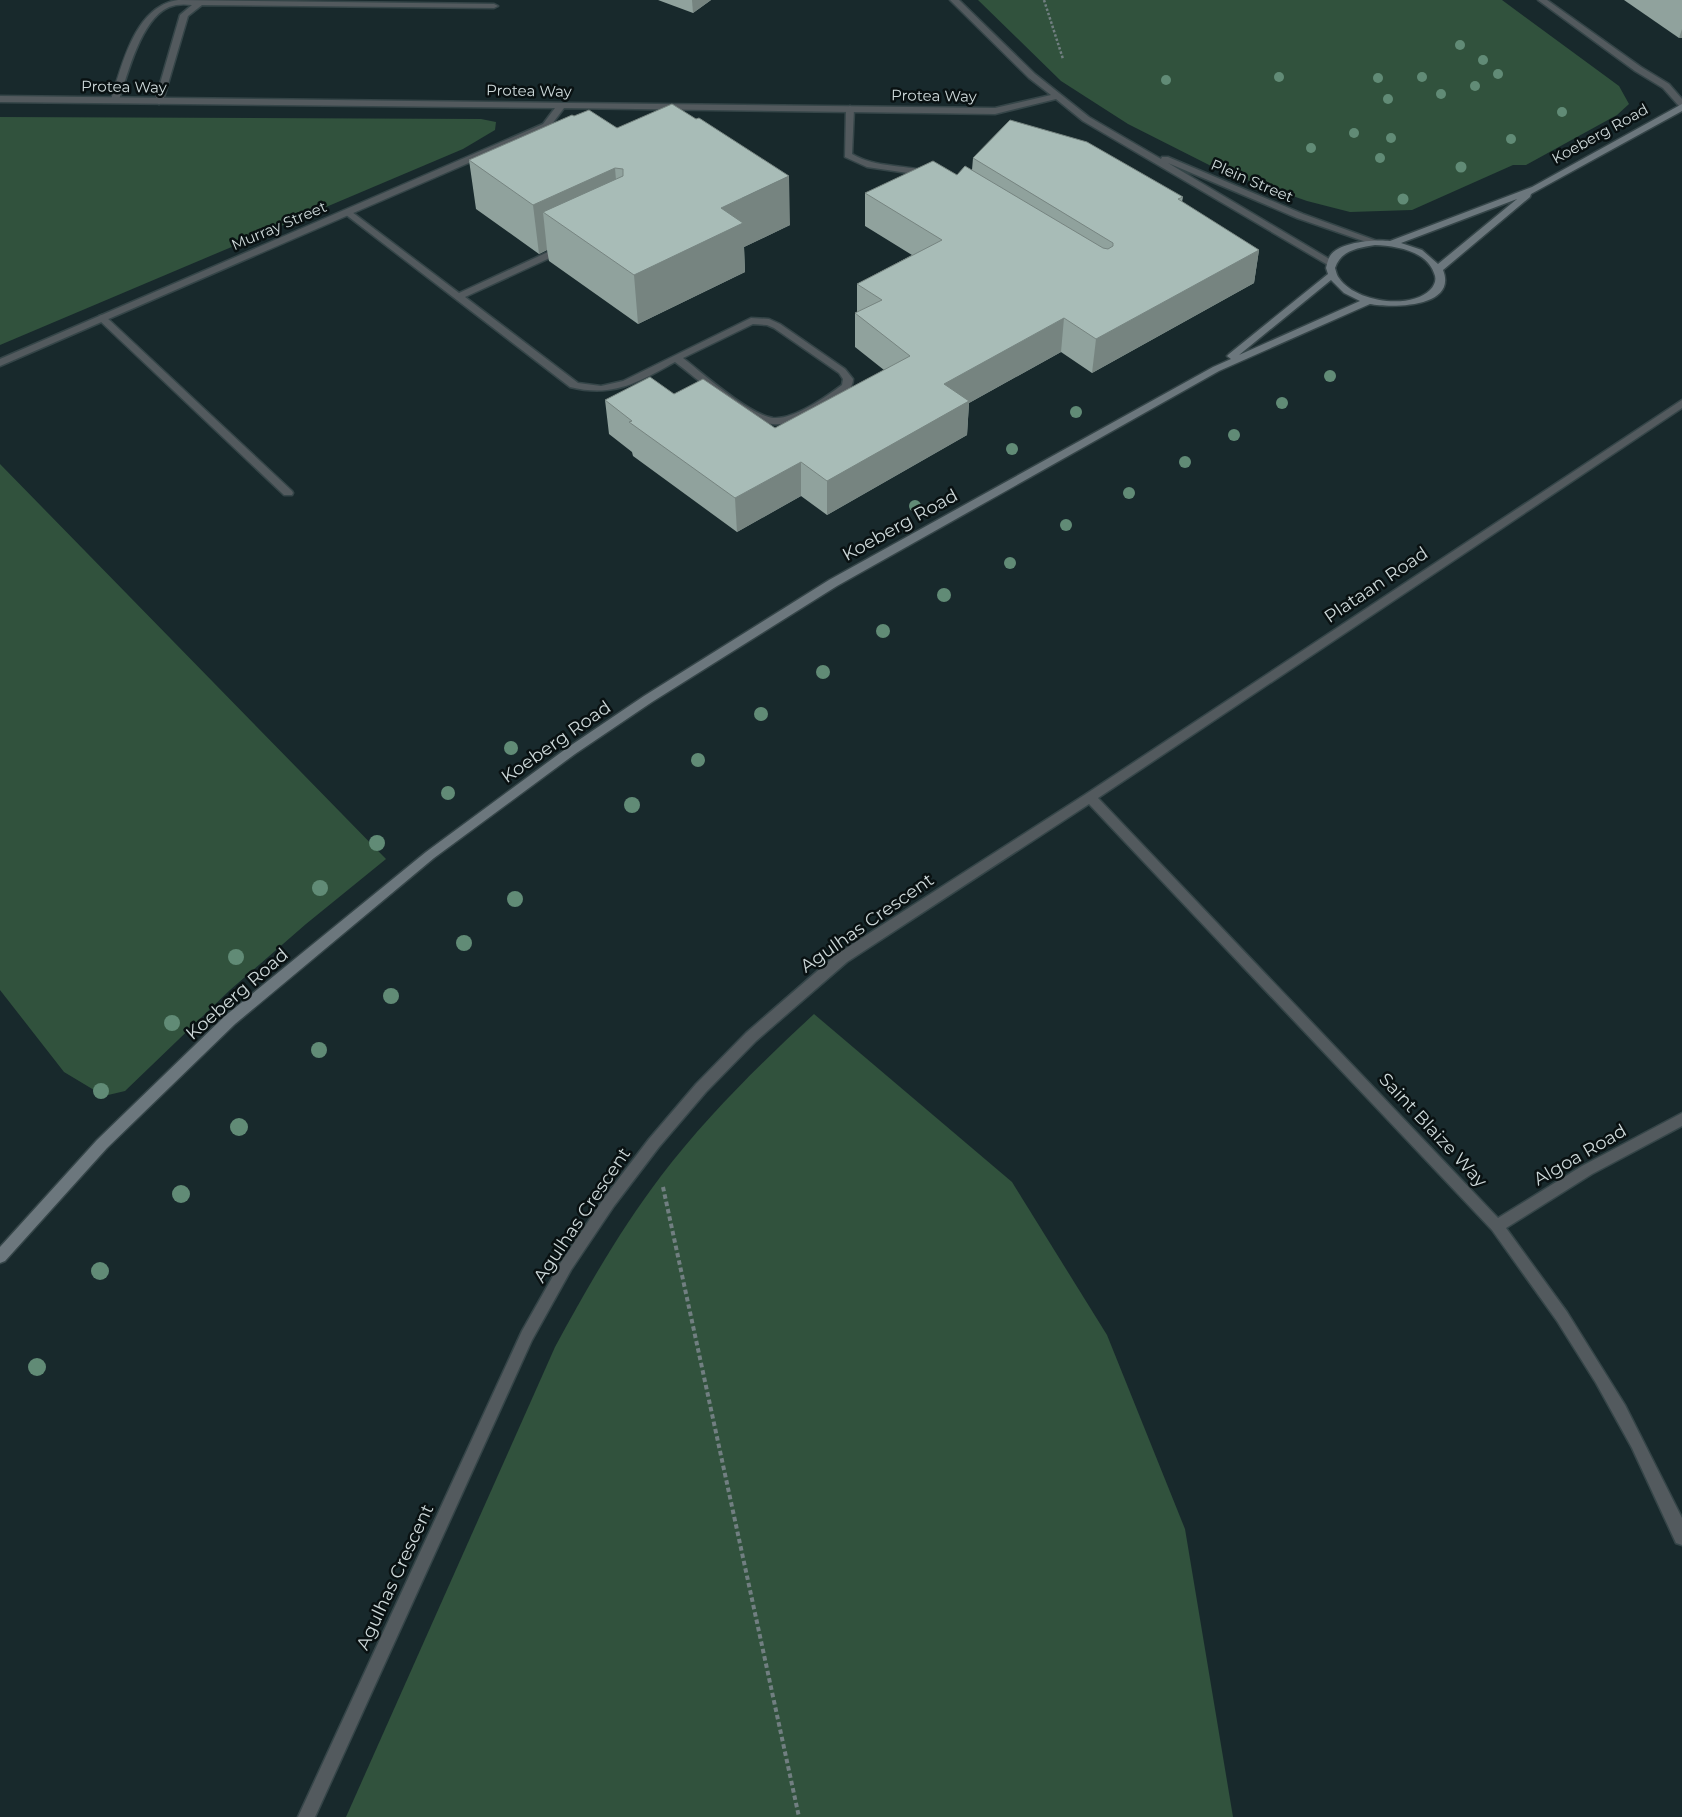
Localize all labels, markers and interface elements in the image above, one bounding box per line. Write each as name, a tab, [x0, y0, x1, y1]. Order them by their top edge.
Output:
street label: Protea Way	[81, 76, 168, 97]
street label: Protea Way	[486, 80, 573, 101]
street label: Protea Way	[891, 85, 978, 106]
street label: Koeberg Road	[1548, 99, 1651, 168]
street label: Plein Street	[1208, 155, 1296, 206]
street label: Murray Street	[228, 197, 329, 254]
street label: Koeberg Road	[838, 484, 962, 566]
street label: Plataan Road	[1320, 542, 1432, 628]
street label: Koeberg Road	[497, 696, 615, 788]
street label: Agulhas Crescent	[796, 869, 938, 977]
street label: Koeberg Road	[181, 943, 293, 1045]
street label: Saint Blaize Way	[1374, 1068, 1492, 1192]
street label: Algoa Road	[1530, 1120, 1630, 1190]
street label: Agulhas Crescent	[529, 1143, 635, 1287]
street label: Agulhas Crescent	[352, 1501, 438, 1653]

